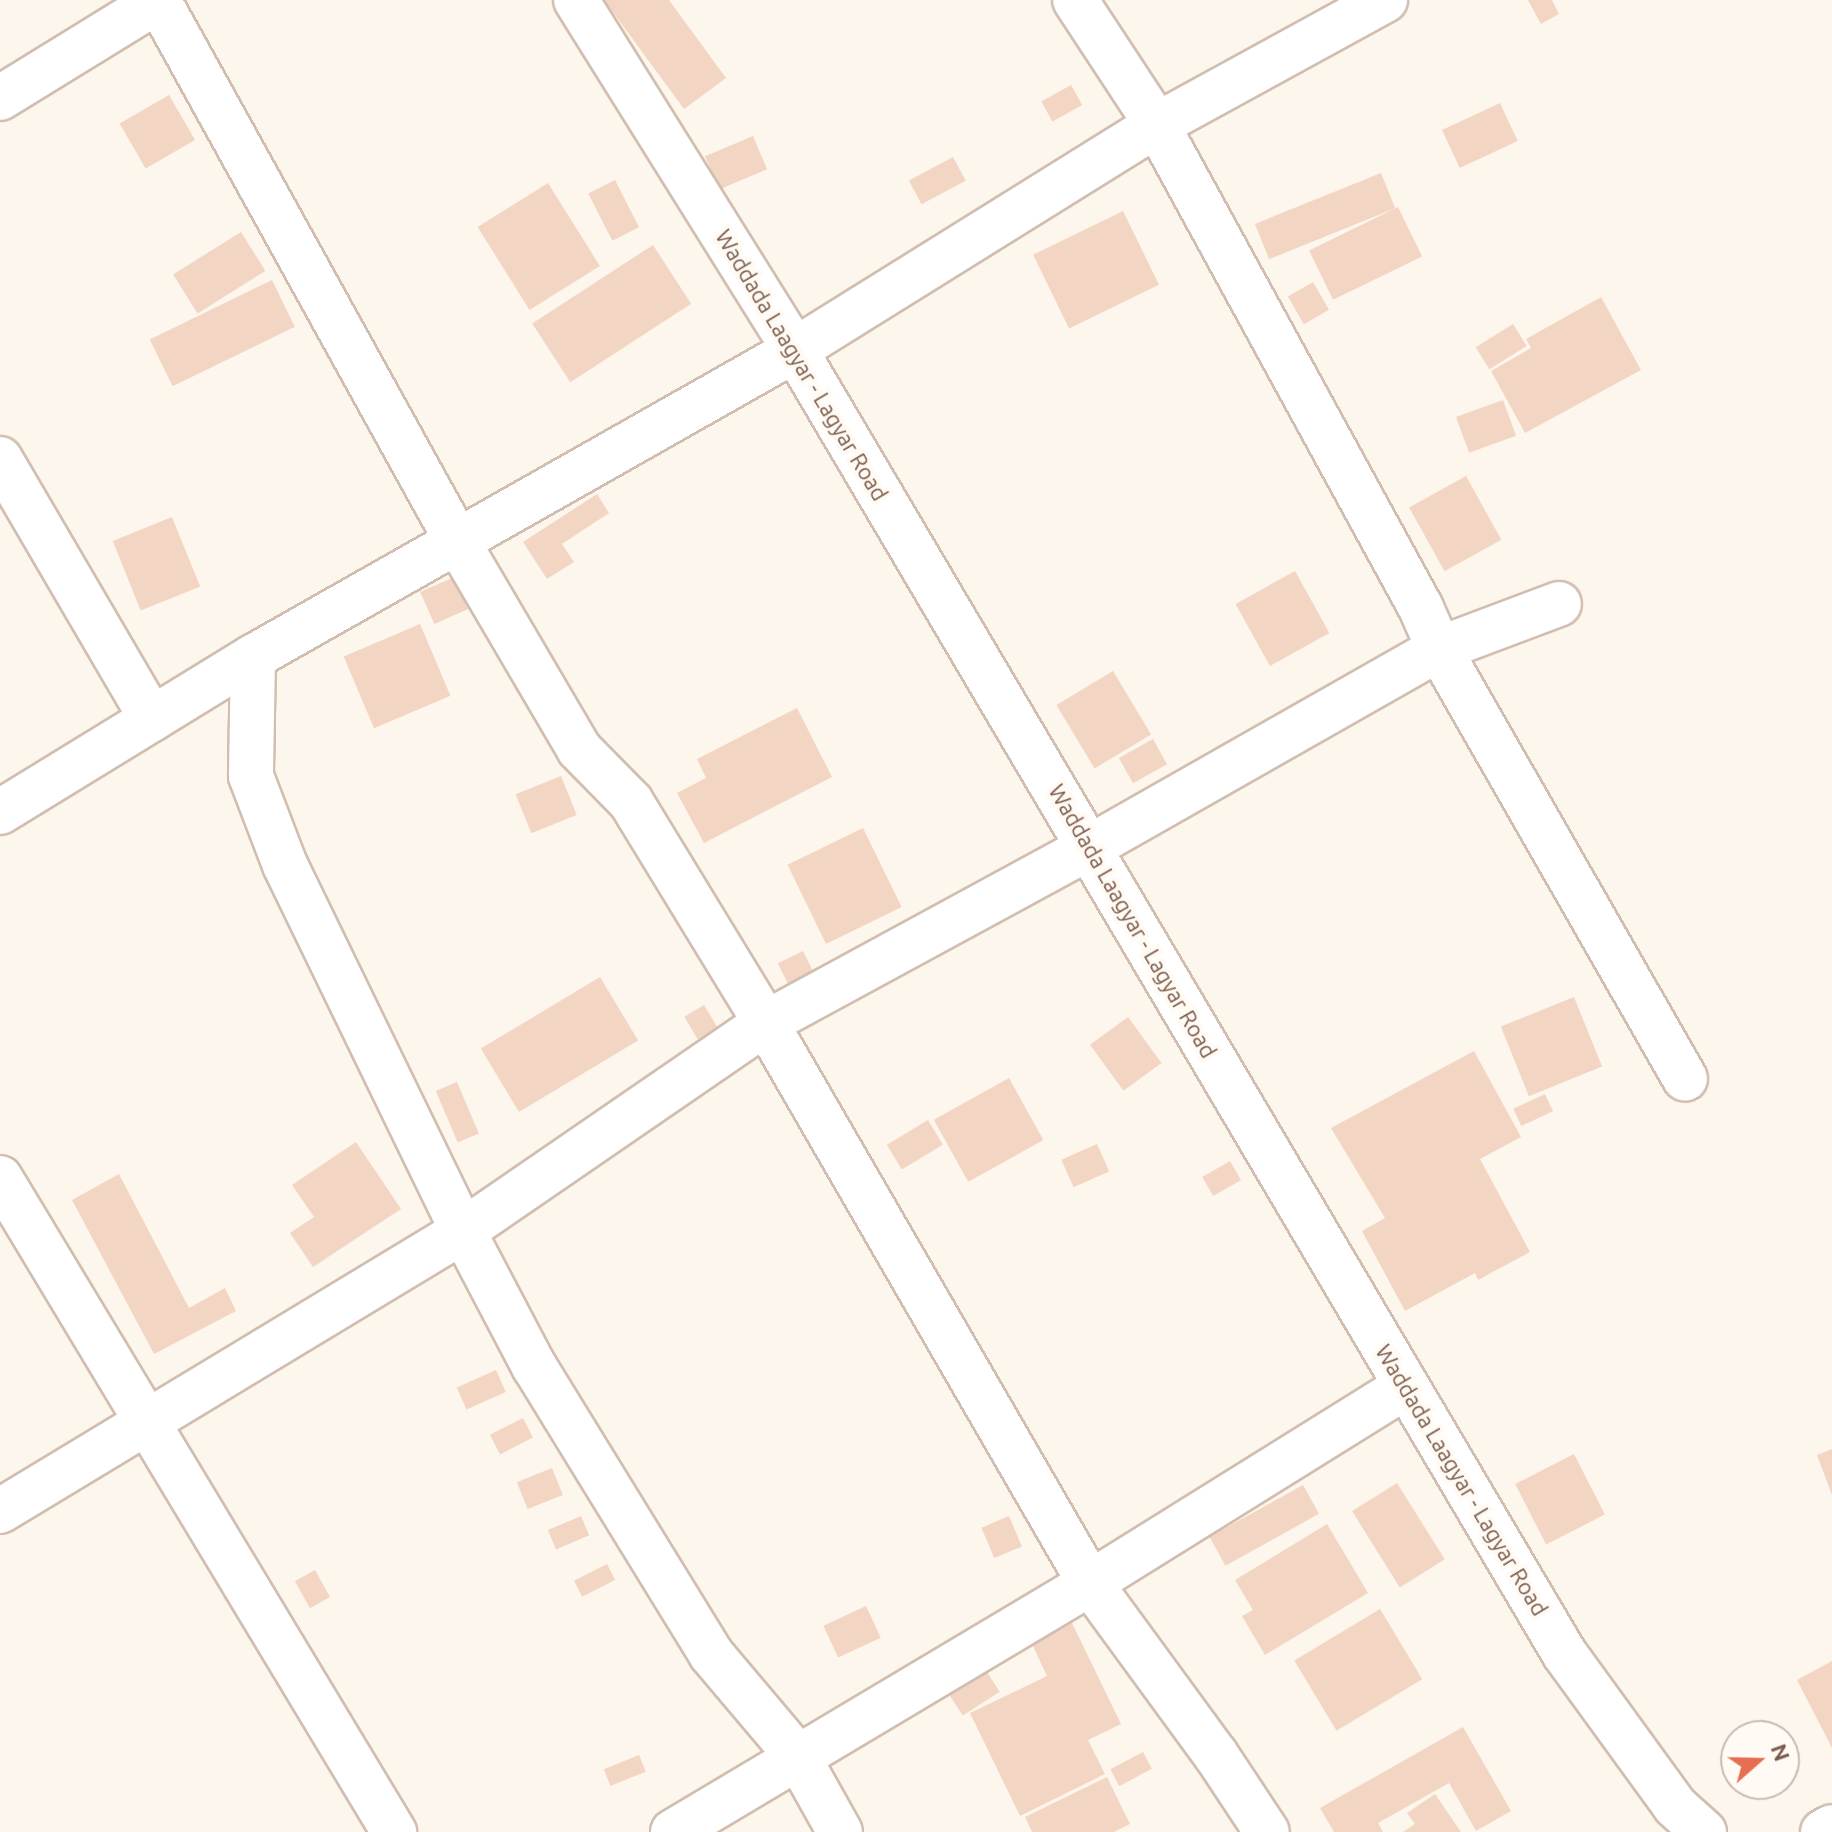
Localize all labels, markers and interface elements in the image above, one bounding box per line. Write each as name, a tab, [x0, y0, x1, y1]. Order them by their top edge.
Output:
street label: Waddada Laagyar - Lagyar Road	[710, 225, 894, 505]
street label: Waddada Laagyar - Lagyar Road	[1044, 779, 1222, 1063]
street label: Waddada Laagyar - Lagyar Road	[1370, 1340, 1554, 1620]
north arrow	[1720, 1720, 1800, 1800]
text: N	[1767, 1740, 1796, 1764]

